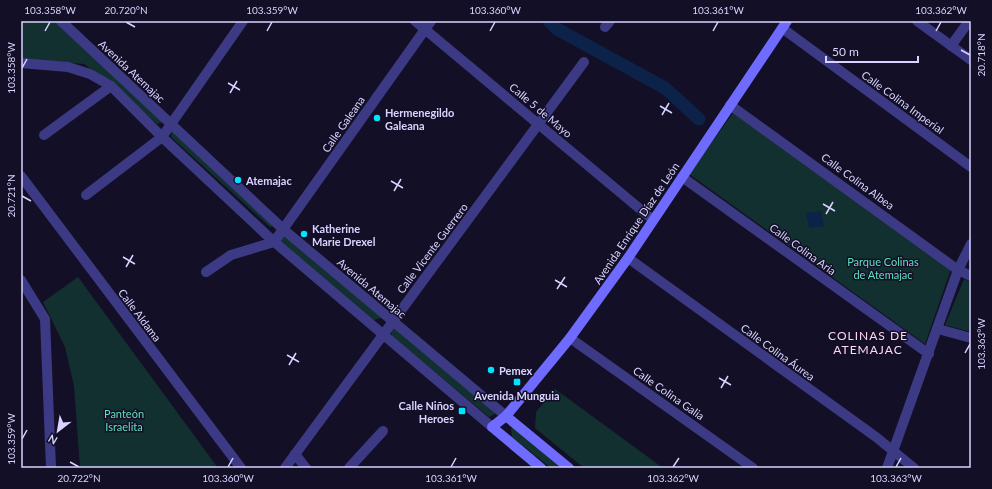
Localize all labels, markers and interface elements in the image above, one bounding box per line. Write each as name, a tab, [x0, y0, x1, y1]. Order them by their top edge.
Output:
text: 103.358°W	[24, 4, 76, 16]
text: 20.720°N	[104, 4, 148, 16]
text: 103.359°W	[246, 4, 298, 16]
text: 103.360°W	[469, 4, 521, 16]
text: 103.361°W	[692, 4, 744, 16]
text: 103.362°W	[915, 4, 967, 16]
text: 20.718°N	[975, 33, 987, 77]
street label: Avenida Atemajac	[96, 37, 168, 105]
scale bar	[826, 38, 918, 64]
text: 103.358°W	[5, 42, 17, 94]
text: 50 m	[832, 44, 859, 59]
street label: Calle Colina Imperial	[859, 68, 947, 136]
street label: Calle 5 de Mayo	[507, 80, 575, 140]
street label: Calle Galeana	[319, 93, 367, 155]
place label: Hermenegildo Galeana	[385, 106, 454, 132]
marker: Hermenegildo Galeana	[372, 113, 382, 123]
street label: Calle Colina Albea	[819, 150, 897, 212]
street label: Avenida Enrique Díaz de León	[590, 160, 682, 286]
text: 20.721°N	[5, 174, 17, 218]
place label: Atemajac	[245, 174, 292, 187]
marker: Atemajac	[233, 175, 243, 185]
street label: Calle Vicente Guerrero	[394, 200, 470, 296]
street label: Calle Colina Aria	[767, 221, 839, 277]
place label: Katherine Marie Drexel	[312, 222, 376, 248]
marker: Katherine Marie Drexel	[299, 229, 309, 239]
street label: Avenida Atemajac	[335, 255, 409, 321]
park label: Parque Colinas de Atemajac	[847, 255, 919, 281]
street label: Calle Aldama	[116, 286, 164, 344]
text: 103.363°W	[975, 318, 987, 370]
street label: Calle Colina Áurea	[739, 321, 817, 383]
district label: COLINAS DE ATEMAJAC	[828, 328, 908, 357]
place label: Pemex	[499, 364, 532, 377]
street label: Calle Colina Galia	[631, 364, 707, 422]
marker: Pemex	[486, 365, 496, 375]
marker: Avenida Munguia	[512, 377, 522, 387]
place label: Avenida Munguia	[473, 389, 560, 402]
place label: Calle Niños Heroes	[399, 399, 454, 425]
marker: Calle Niños Heroes	[457, 406, 467, 416]
park label: Panteón Israelita	[104, 407, 144, 433]
north arrow	[38, 411, 78, 451]
text: 103.359°W	[5, 413, 17, 465]
text: N	[46, 432, 60, 448]
text: 20.722°N	[57, 472, 101, 484]
text: 103.360°W	[202, 472, 254, 484]
text: 103.361°W	[425, 472, 477, 484]
text: 103.362°W	[647, 472, 699, 484]
text: 103.363°W	[870, 472, 922, 484]

